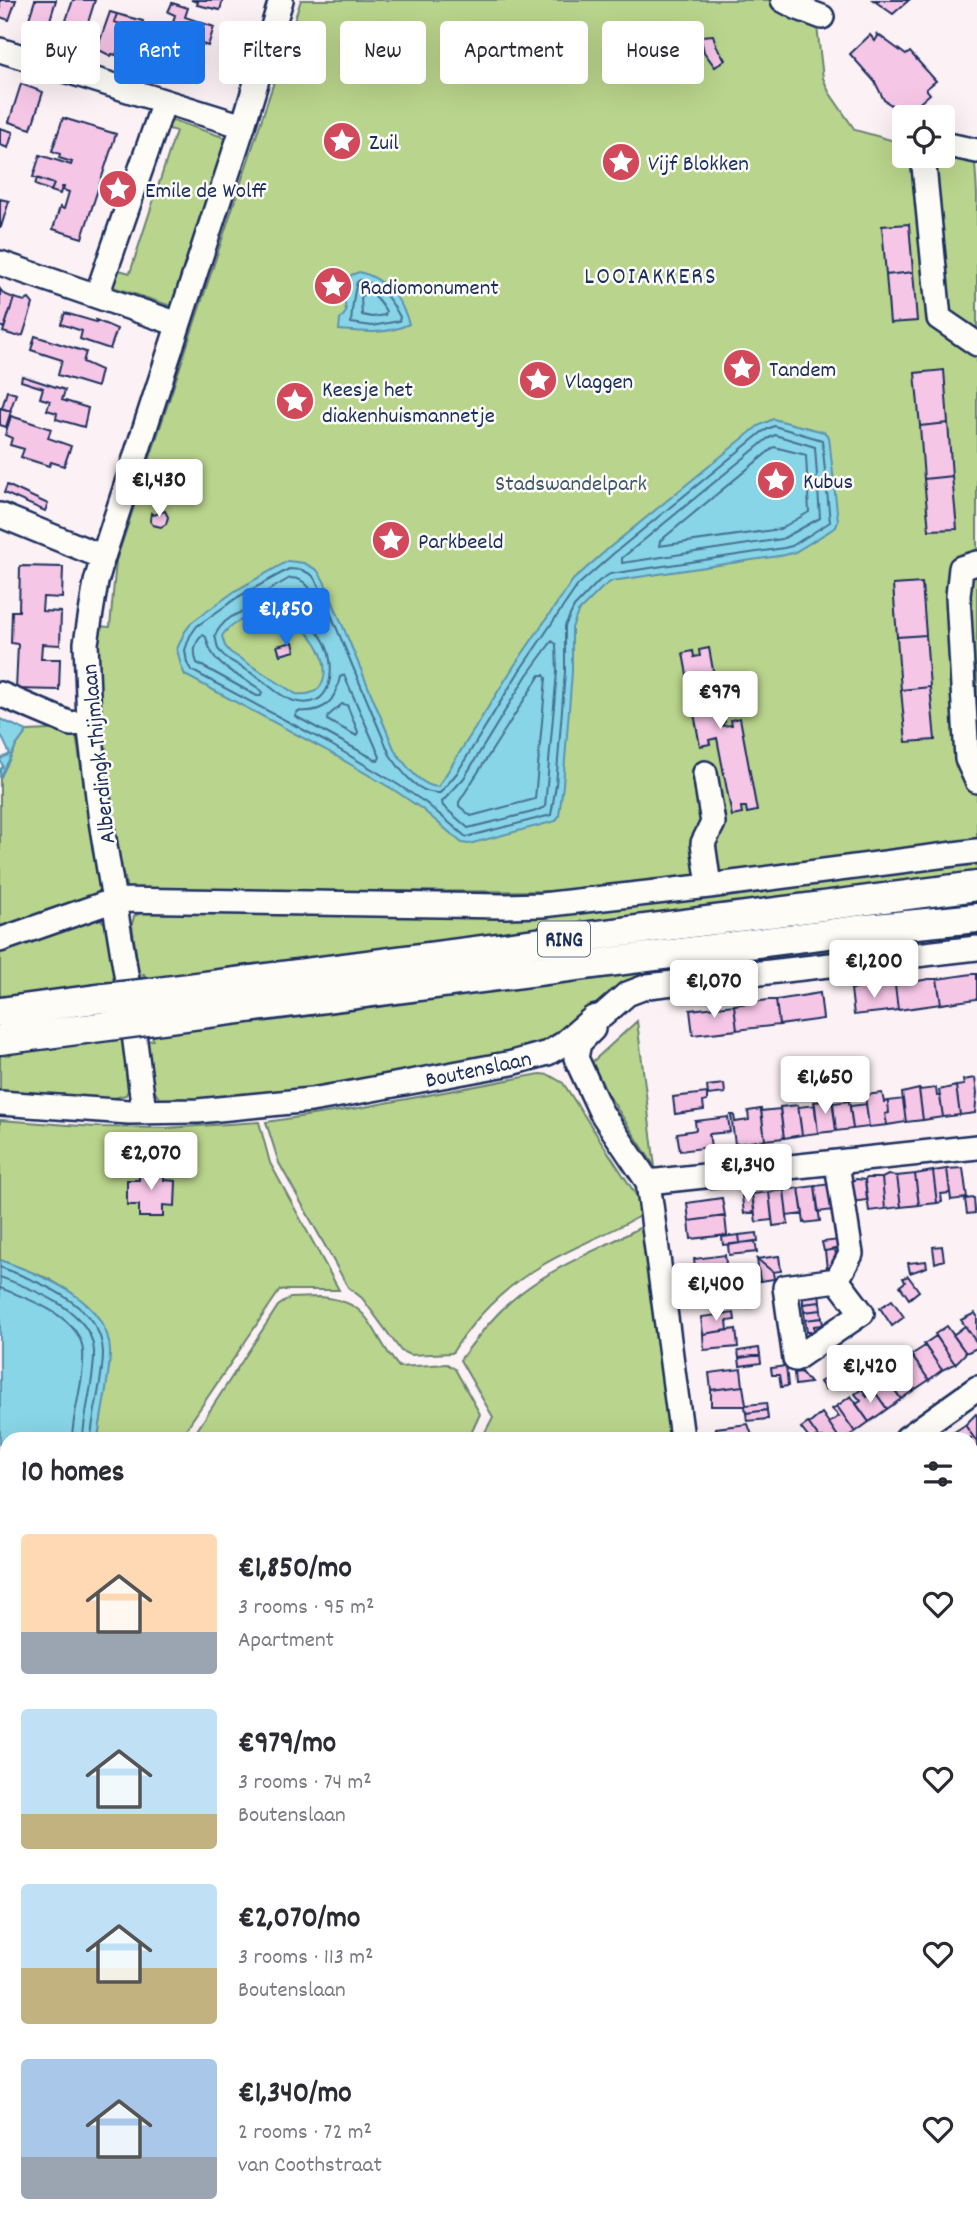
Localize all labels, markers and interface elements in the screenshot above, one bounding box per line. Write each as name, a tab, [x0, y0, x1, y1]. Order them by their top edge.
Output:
chip: Buy	[21, 21, 100, 84]
chip: Rent	[114, 21, 205, 84]
chip: Filters	[219, 21, 326, 84]
chip: New	[340, 21, 426, 84]
chip: Apartment	[440, 21, 588, 84]
chip: House	[602, 21, 704, 84]
map controls	[892, 105, 955, 168]
button: locate	[892, 105, 955, 168]
place icon: Zuil	[321, 120, 363, 162]
place label: Zuil	[369, 128, 399, 161]
place icon: Vijf Blokken	[600, 141, 642, 183]
place label: Vijf Blokken	[648, 149, 749, 182]
place icon: Emile de Wolff	[97, 168, 139, 210]
place label: Emile de Wolff	[145, 176, 267, 209]
district label: LOOIAKKERS	[584, 261, 718, 295]
place icon: Radiomonument	[312, 265, 354, 307]
place label: Radiomonument	[360, 273, 499, 306]
place icon: Tandem	[721, 347, 763, 389]
place label: Tandem	[769, 355, 836, 388]
place icon: Vlaggen	[517, 359, 559, 401]
place label: Vlaggen	[565, 367, 633, 400]
place label: Keesje het diakenhuismannetje	[322, 375, 495, 434]
place icon: Keesje het diakenhuismannetje	[274, 380, 316, 422]
place icon: Kubus	[755, 459, 797, 501]
pin: €1,430	[102, 460, 216, 519]
text: €1,430	[132, 465, 186, 498]
place label: Kubus	[803, 467, 853, 500]
park label: Stadswandelpark	[495, 469, 647, 502]
place icon: Parkbeeld	[370, 519, 412, 561]
place label: Parkbeeld	[418, 527, 504, 560]
pin: €1,850	[229, 588, 343, 648]
text: €1,850	[259, 594, 313, 627]
street label: Alberdingk Thijmlaan	[75, 662, 126, 845]
pin: €979	[679, 672, 761, 731]
text: €979	[699, 677, 741, 710]
road number: RING	[538, 922, 590, 956]
pin: €1,200	[817, 940, 931, 1000]
text: €1,200	[845, 946, 903, 979]
pin: €1,070	[657, 960, 771, 1020]
text: €1,070	[686, 966, 742, 999]
street label: Boutenslaan	[423, 1044, 535, 1099]
pin: €1,650	[768, 1056, 882, 1116]
text: €1,650	[797, 1062, 853, 1095]
pin: €2,070	[94, 1132, 208, 1192]
text: €2,070	[120, 1138, 182, 1171]
pin: €1,340	[691, 1144, 805, 1204]
text: €1,340	[721, 1150, 775, 1183]
pin: €1,400	[659, 1264, 773, 1323]
text: €1,400	[688, 1269, 744, 1302]
pin: €1,420	[813, 1346, 927, 1405]
text: €1,420	[843, 1351, 897, 1384]
text: 10 homes	[21, 1453, 124, 1496]
icon: filters	[919, 1455, 957, 1493]
text: €1,850/mo	[238, 1549, 352, 1592]
icon: home	[77, 1562, 161, 1646]
icon: heart	[919, 1585, 957, 1623]
text: 3 rooms · 95 m²	[238, 1592, 374, 1625]
text: Apartment	[238, 1625, 334, 1658]
text: €979/mo	[238, 1724, 336, 1767]
icon: home	[77, 1737, 161, 1821]
icon: heart	[919, 1760, 957, 1798]
text: 3 rooms · 74 m²	[238, 1767, 372, 1800]
text: Boutenslaan	[238, 1800, 346, 1833]
text: €2,070/mo	[238, 1899, 360, 1942]
icon: home	[77, 1912, 161, 1996]
icon: heart	[919, 1935, 957, 1973]
text: 3 rooms · 113 m²	[238, 1942, 374, 1975]
text: Boutenslaan	[238, 1975, 346, 2008]
text: €1,340/mo	[238, 2074, 352, 2117]
icon: home	[77, 2087, 161, 2171]
icon: heart	[919, 2110, 957, 2148]
text: 2 rooms · 72 m²	[238, 2117, 372, 2150]
text: van Coothstraat	[238, 2150, 382, 2183]

